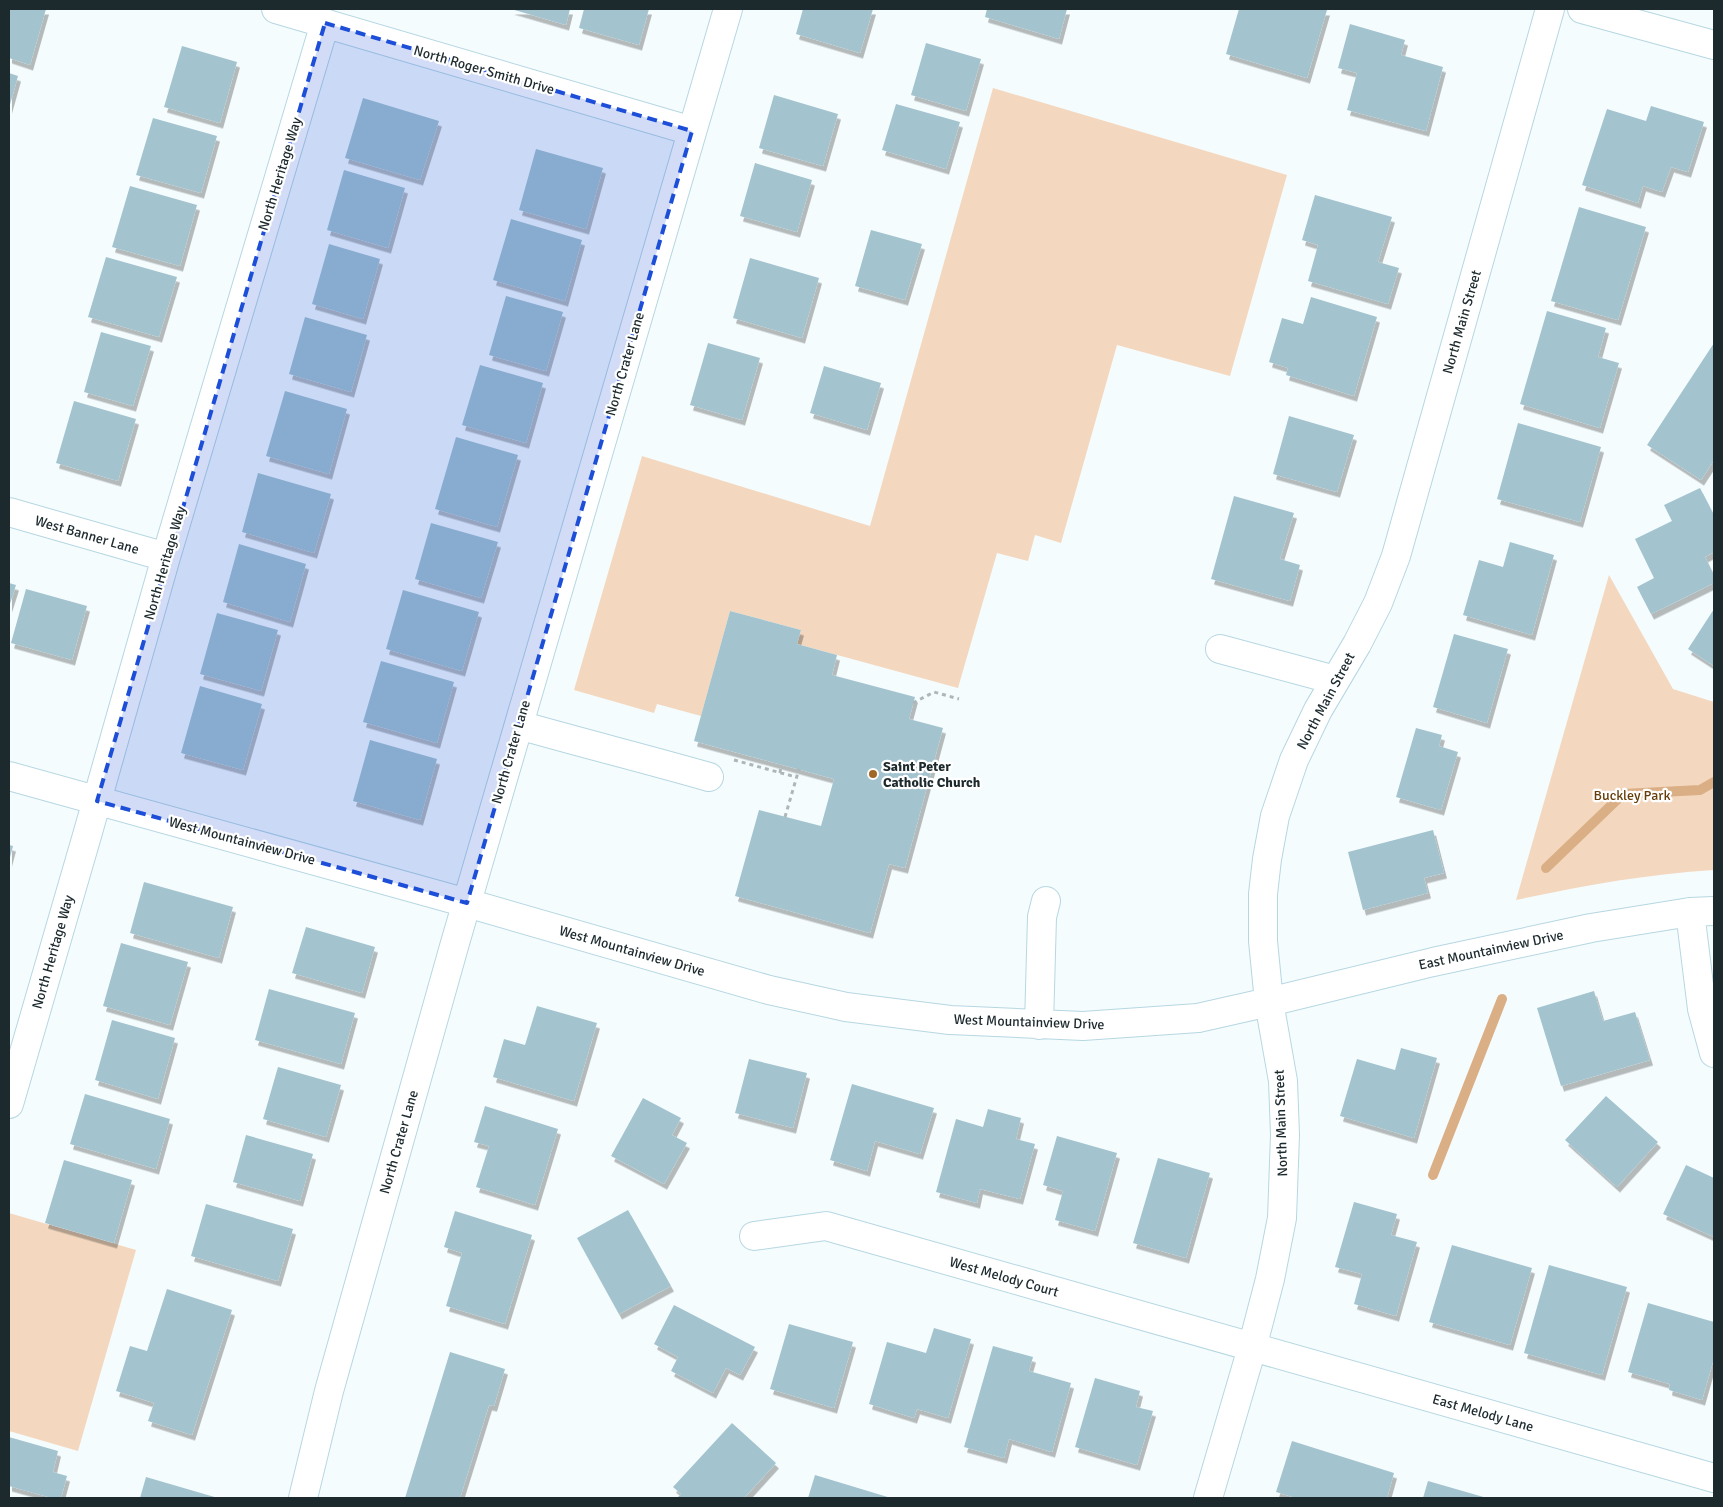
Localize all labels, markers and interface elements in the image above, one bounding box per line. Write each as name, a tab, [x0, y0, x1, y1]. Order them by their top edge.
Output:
street label: North Roger Smith Drive	[412, 42, 556, 98]
street label: North Heritage Way	[255, 115, 305, 233]
street label: North Main Street	[1439, 268, 1485, 376]
street label: North Crater Lane	[602, 310, 648, 418]
street label: North Heritage Way	[141, 504, 190, 622]
street label: West Banner Lane	[33, 512, 141, 558]
street label: North Main Street	[1293, 650, 1359, 752]
street label: North Crater Lane	[488, 698, 534, 806]
place label: Saint Peter Catholic Church	[883, 758, 981, 791]
marker: Saint Peter Catholic Church	[867, 768, 879, 780]
park label: Buckley Park	[1594, 787, 1670, 804]
street label: West Mountainview Drive	[167, 813, 317, 869]
street label: North Heritage Way	[29, 893, 78, 1011]
street label: West Mountainview Drive	[557, 922, 707, 980]
street label: East Mountainview Drive	[1417, 926, 1565, 974]
street label: West Mountainview Drive	[953, 1011, 1105, 1033]
street label: North Main Street	[1271, 1069, 1291, 1177]
street label: North Crater Lane	[376, 1088, 422, 1196]
street label: West Melody Court	[947, 1253, 1061, 1301]
street label: East Melody Lane	[1430, 1390, 1536, 1436]

